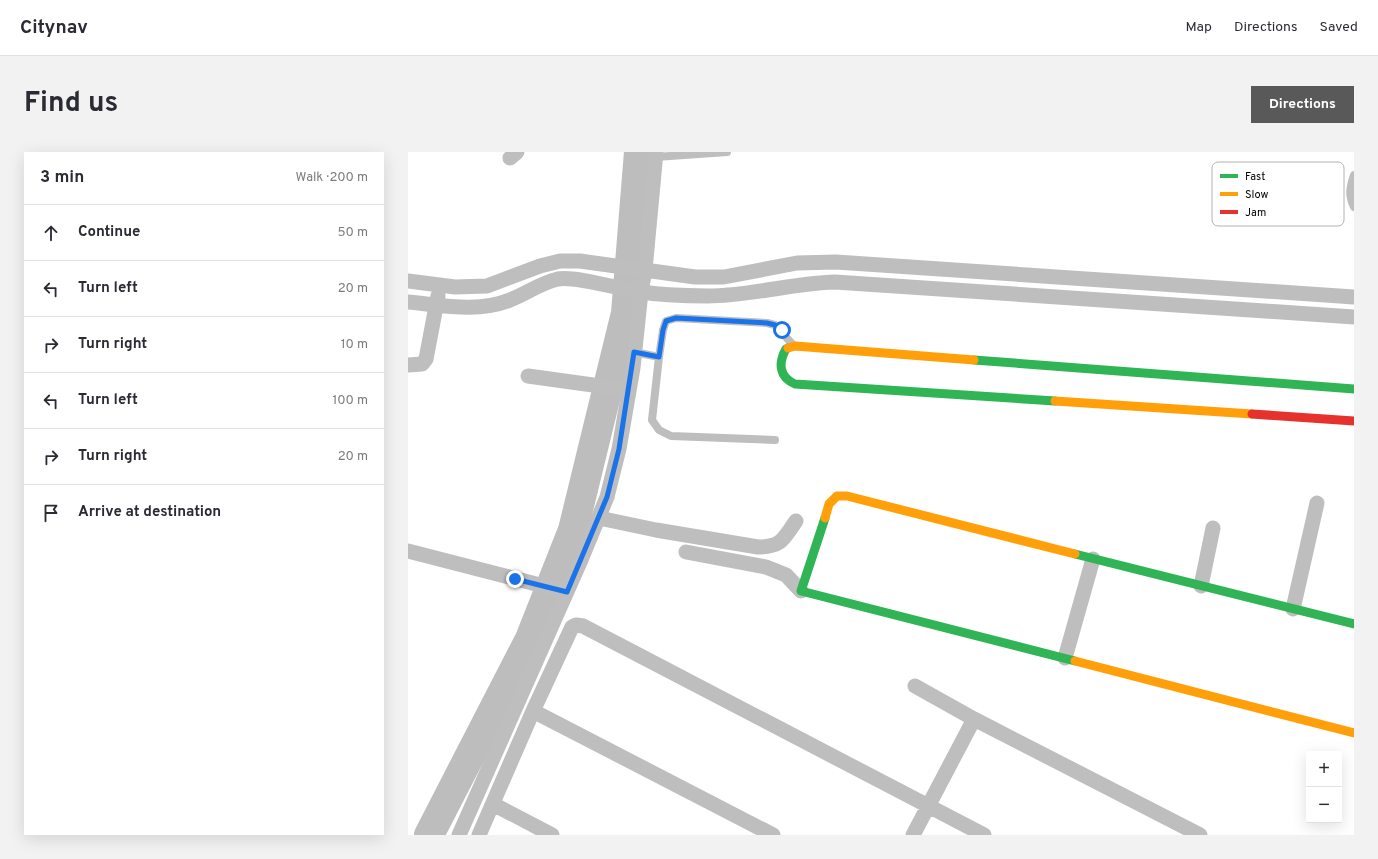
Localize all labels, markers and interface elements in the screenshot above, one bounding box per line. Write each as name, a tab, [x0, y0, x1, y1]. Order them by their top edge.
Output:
text: Citynav	[20, 16, 88, 40]
text: Map	[1186, 19, 1212, 36]
text: Directions	[1234, 19, 1298, 36]
text: Saved	[1320, 19, 1358, 36]
text: Find us	[24, 86, 118, 122]
button: Directions	[1251, 86, 1354, 123]
legend	[1212, 162, 1344, 226]
text: 3 min	[40, 167, 84, 189]
text: Walk · 200 m	[296, 170, 368, 186]
text: Fast	[1245, 170, 1265, 184]
text: Slow	[1245, 188, 1268, 202]
text: Jam	[1245, 206, 1266, 220]
icon: ahead	[40, 222, 62, 244]
text: Continue	[78, 223, 140, 242]
text: 50 m	[338, 225, 368, 241]
icon: left	[40, 278, 62, 300]
text: Turn left	[78, 279, 138, 298]
text: 20 m	[338, 281, 368, 297]
route start	[773, 321, 791, 339]
icon: right	[40, 334, 62, 356]
text: Turn right	[78, 335, 147, 354]
text: 10 m	[341, 337, 368, 353]
icon: left	[40, 390, 62, 412]
text: Turn left	[78, 391, 138, 410]
text: 100 m	[332, 393, 368, 409]
icon: right	[40, 446, 62, 468]
text: Turn right	[78, 447, 147, 466]
text: 20 m	[338, 449, 368, 465]
icon: arrive	[40, 502, 62, 524]
text: Arrive at destination	[78, 503, 221, 522]
route end	[506, 570, 524, 588]
map controls	[1306, 751, 1342, 823]
button: +	[1306, 751, 1342, 787]
button: −	[1306, 787, 1342, 823]

